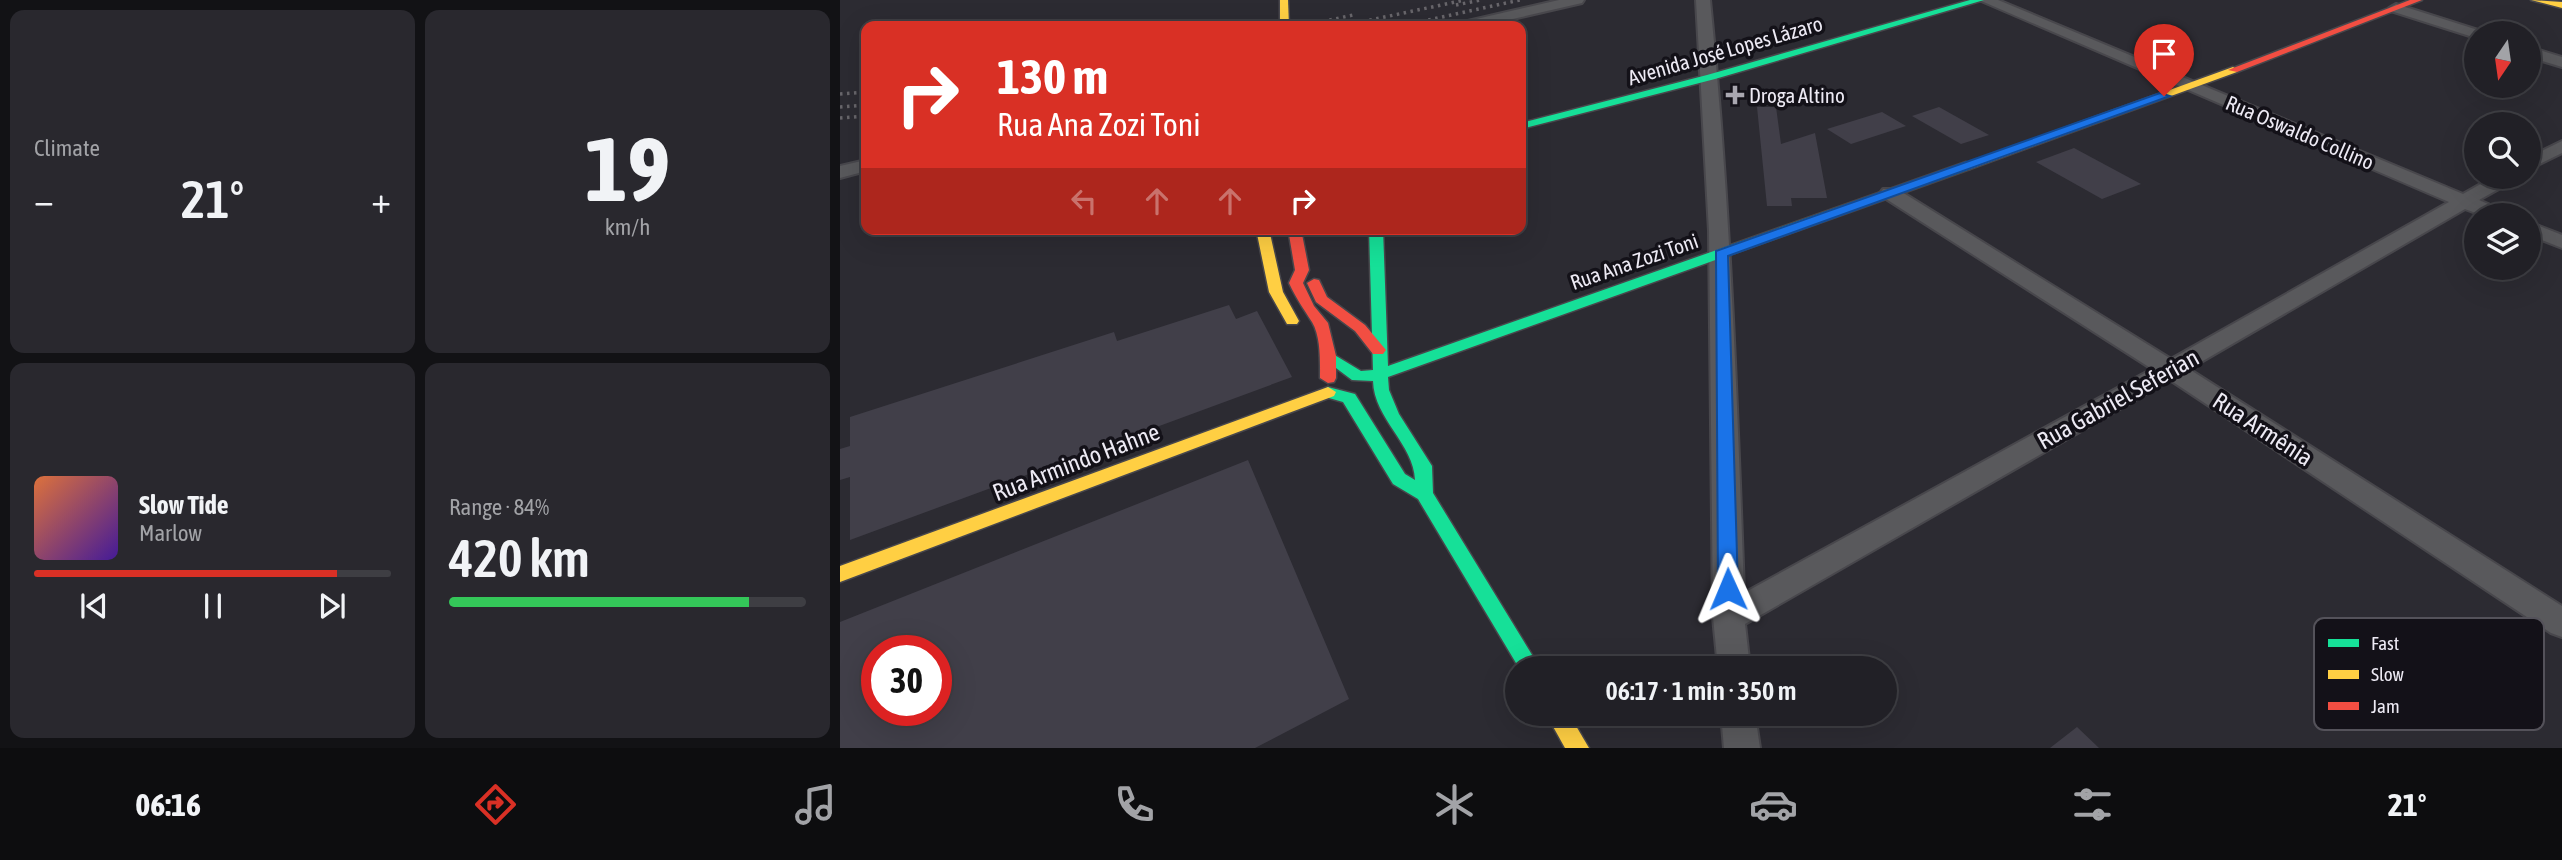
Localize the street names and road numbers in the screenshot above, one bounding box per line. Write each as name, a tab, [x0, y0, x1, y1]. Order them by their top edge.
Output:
street label: Avenida José Lopes Lázaro	[1625, 11, 1825, 89]
street label: Rua Oswaldo Collino	[2222, 90, 2378, 174]
street label: Rua Ana Zozi Toni	[1567, 228, 1701, 294]
street label: Rua Gabriel Seferian	[2033, 343, 2203, 455]
street label: Rua Armênia	[2208, 387, 2318, 471]
street label: Rua Armindo Hahne	[989, 418, 1163, 506]

